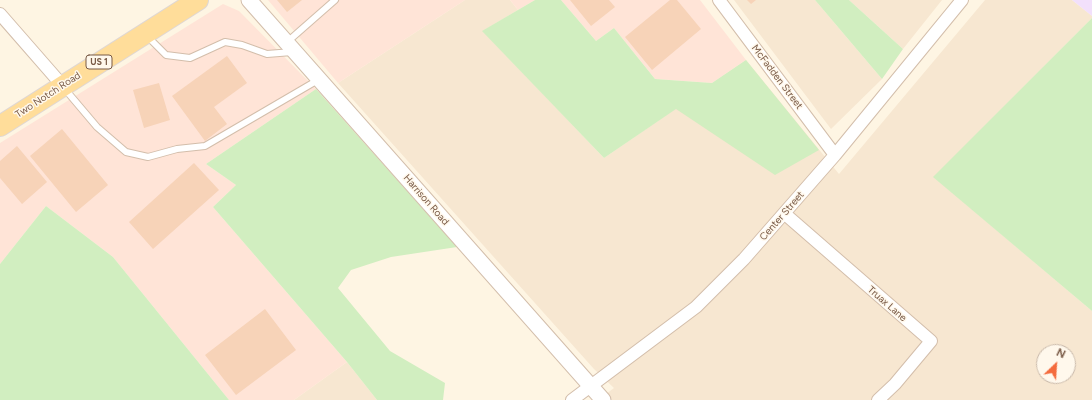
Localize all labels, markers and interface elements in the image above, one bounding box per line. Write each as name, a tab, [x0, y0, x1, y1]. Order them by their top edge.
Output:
street label: McFadden Street	[749, 42, 805, 112]
road number: US 1	[86, 55, 112, 69]
street label: Two Notch Road	[13, 69, 83, 121]
street label: Harrison Road	[401, 172, 451, 228]
street label: Center Street	[757, 189, 807, 243]
street label: Truax Lane	[865, 284, 909, 324]
north arrow	[1036, 344, 1076, 384]
text: N	[1054, 346, 1067, 361]

